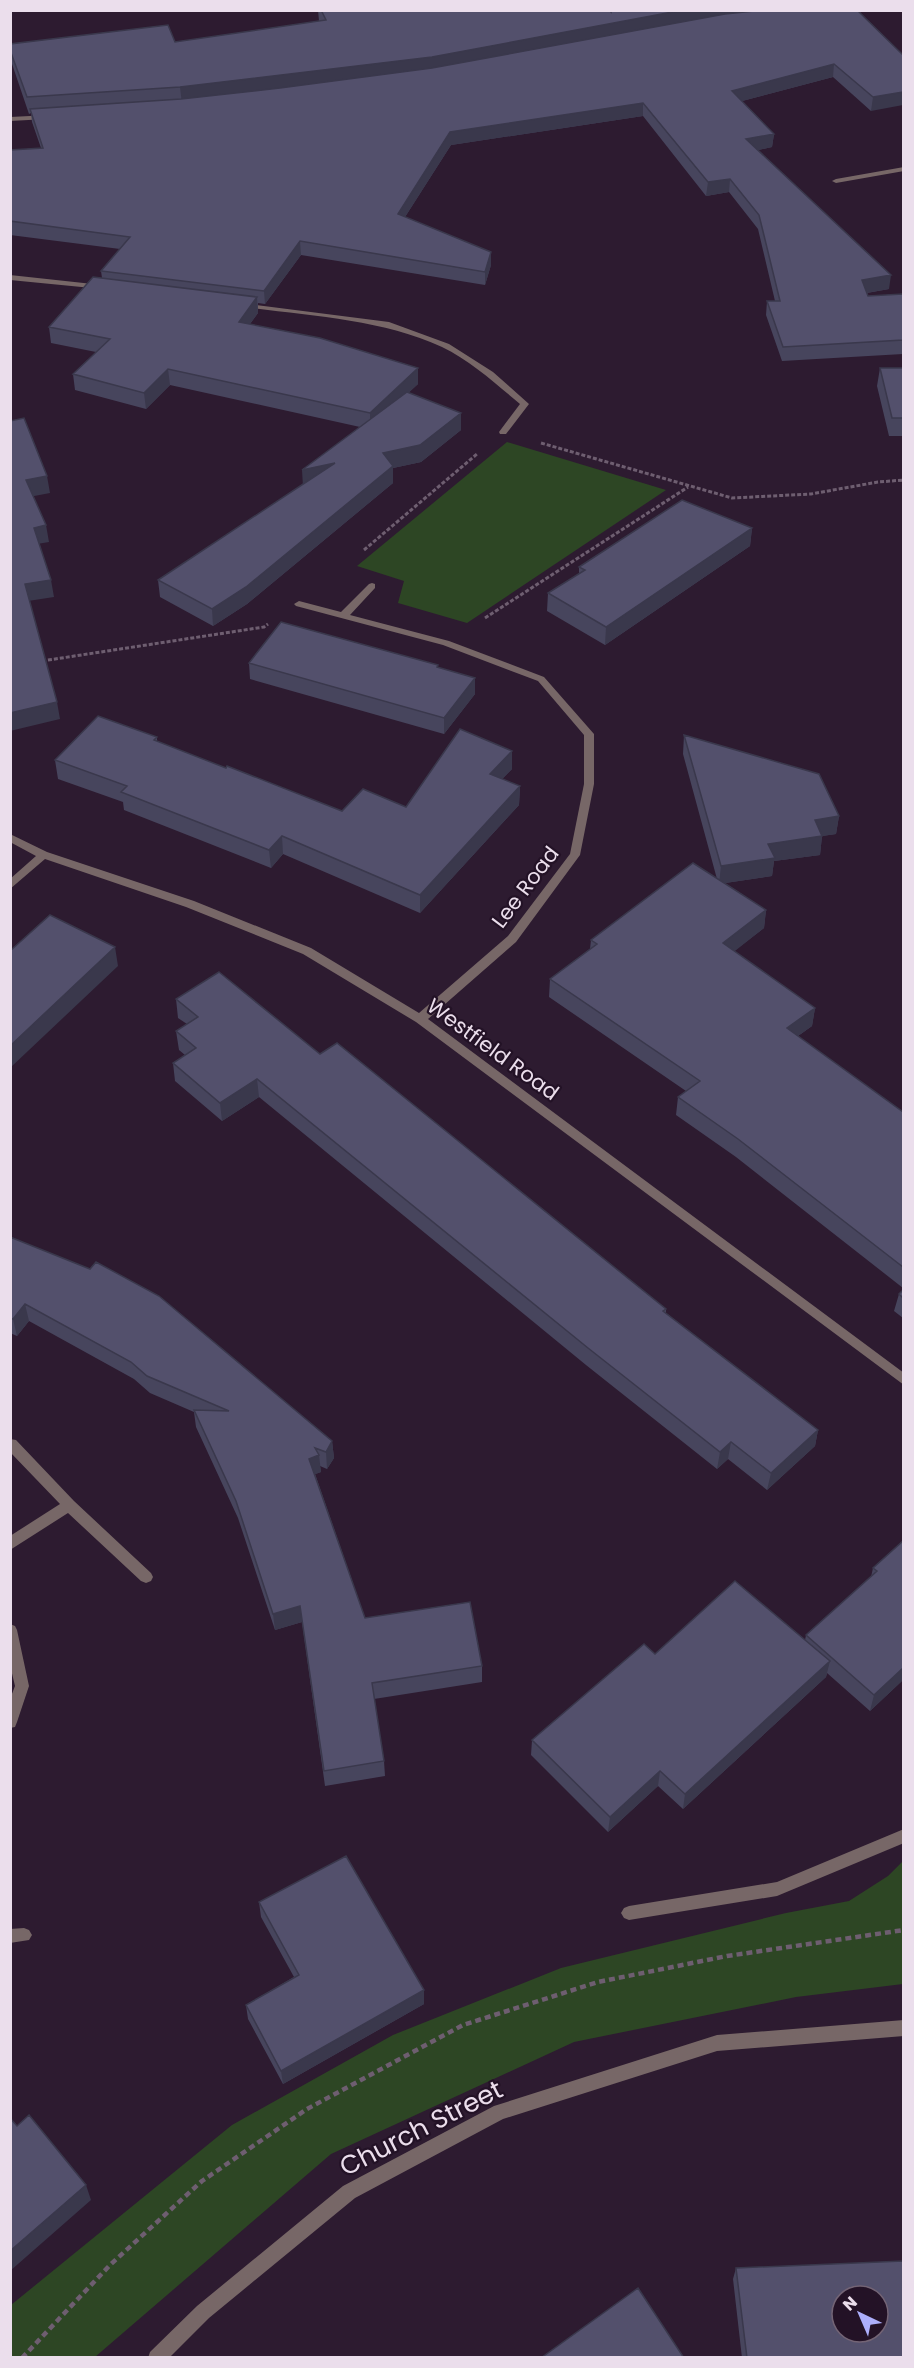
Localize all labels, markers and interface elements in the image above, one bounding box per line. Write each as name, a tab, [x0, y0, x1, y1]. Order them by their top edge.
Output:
street label: Lee Road	[485, 840, 565, 934]
street label: Westfield Road	[421, 991, 565, 1107]
street label: Church Street	[333, 2071, 509, 2185]
north arrow	[830, 2284, 890, 2344]
text: N	[838, 2291, 862, 2316]

